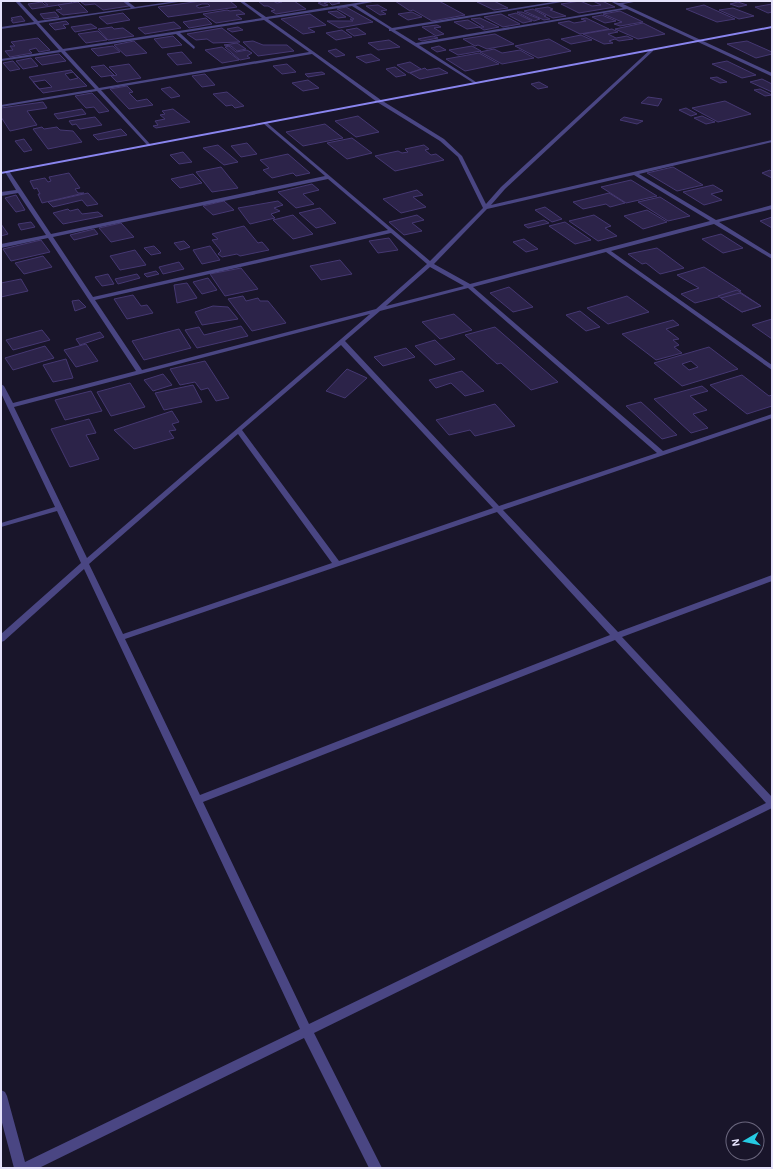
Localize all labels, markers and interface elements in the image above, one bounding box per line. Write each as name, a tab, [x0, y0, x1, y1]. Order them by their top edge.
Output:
north arrow	[725, 1121, 765, 1161]
text: N	[730, 1138, 742, 1147]

